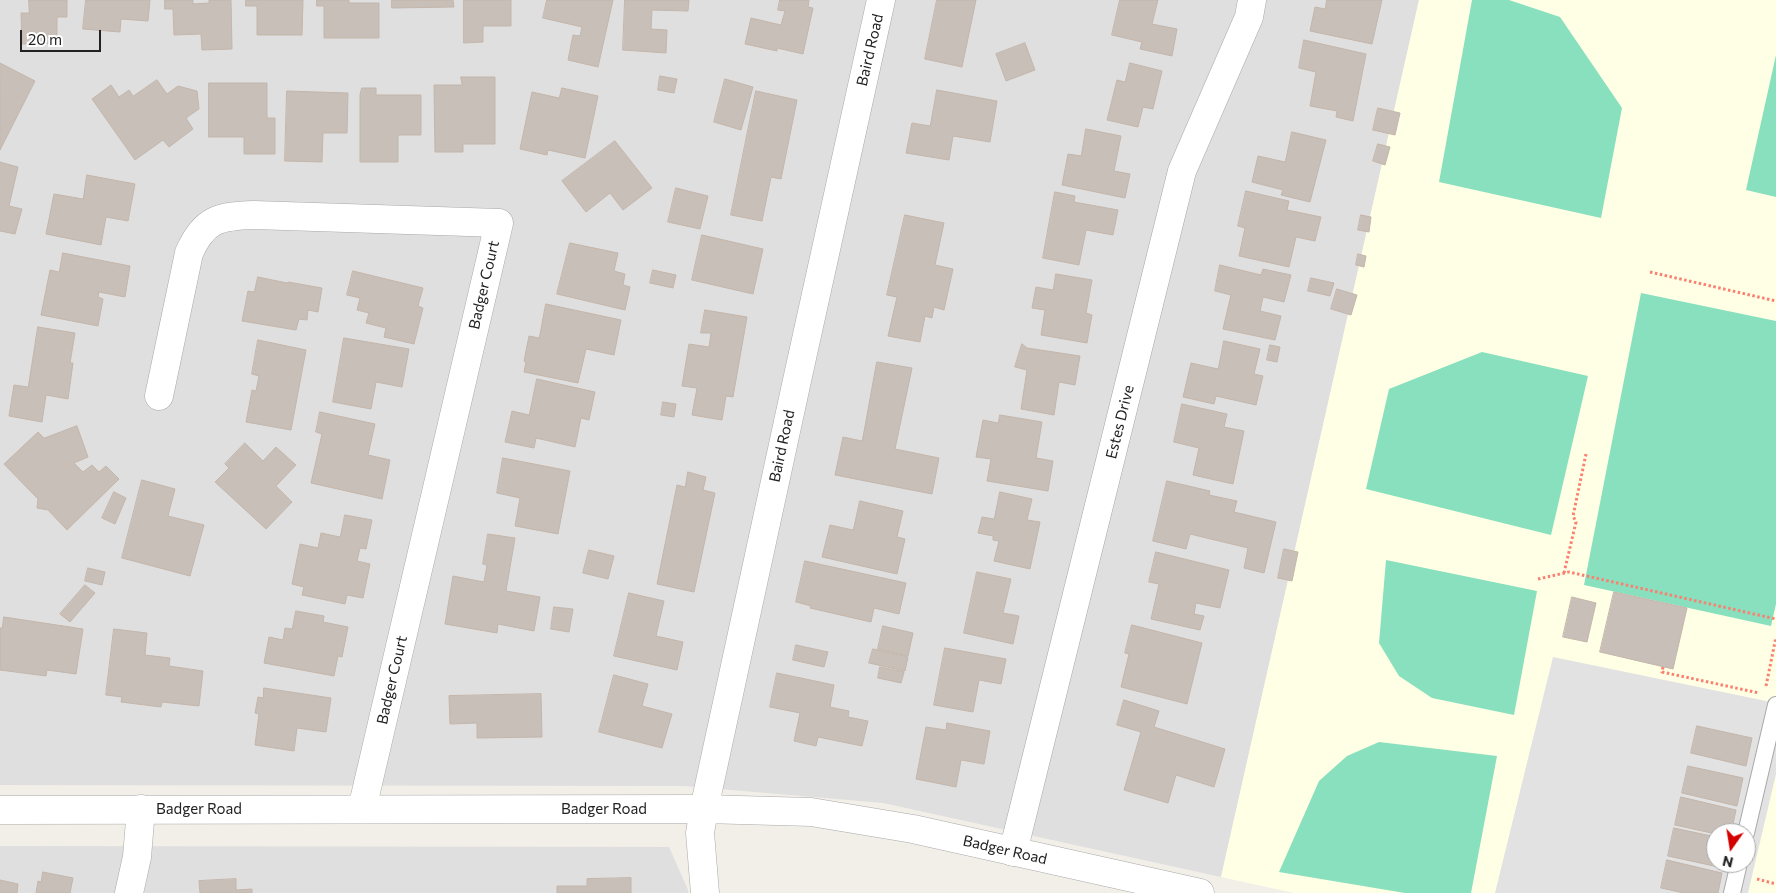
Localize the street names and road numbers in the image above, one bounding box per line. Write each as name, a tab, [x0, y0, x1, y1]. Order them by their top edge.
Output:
street label: Baird Road	[853, 12, 887, 88]
street label: Badger Court	[465, 239, 503, 331]
street label: Estes Drive	[1102, 383, 1138, 461]
street label: Baird Road	[766, 408, 798, 484]
street label: Badger Court	[373, 634, 411, 726]
street label: Badger Road	[156, 800, 242, 818]
street label: Badger Road	[561, 800, 647, 818]
street label: Badger Road	[961, 832, 1049, 868]

